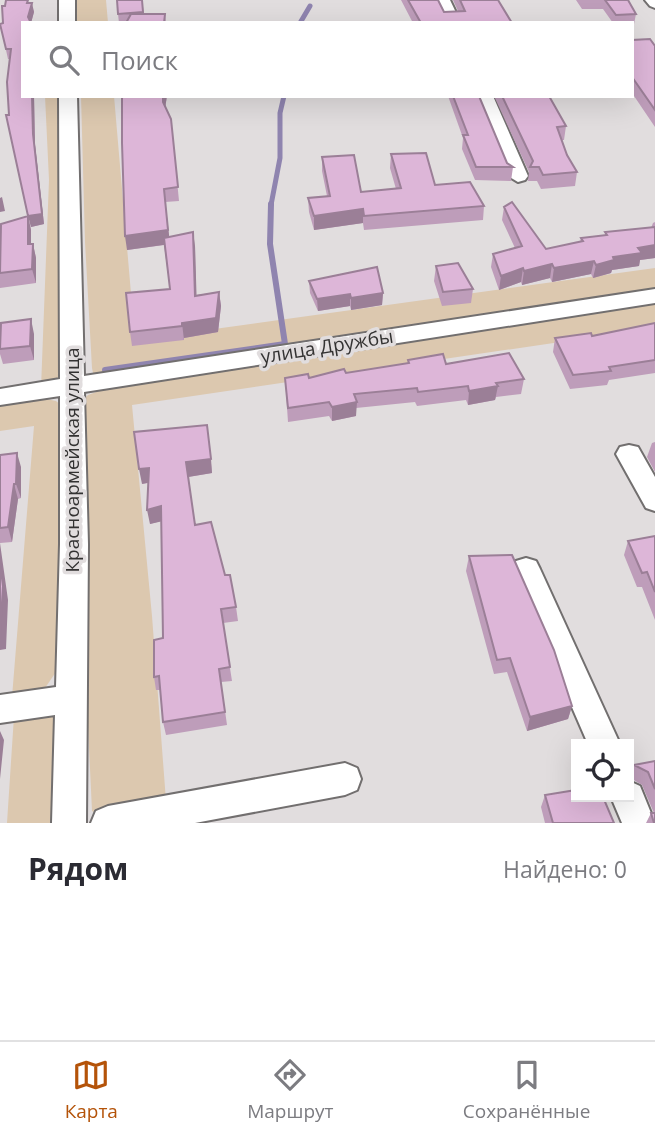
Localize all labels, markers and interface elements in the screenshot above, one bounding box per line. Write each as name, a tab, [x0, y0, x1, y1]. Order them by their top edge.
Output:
search box	[21, 21, 634, 98]
icon: search	[45, 41, 83, 79]
text: Поиск	[101, 42, 178, 78]
street label: улица Дружбы	[259, 323, 395, 369]
street label: Красноармейская улица	[59, 347, 85, 573]
map controls	[571, 739, 634, 802]
button: locate	[571, 739, 634, 802]
text: Рядом	[28, 848, 128, 889]
text: Найдено: 0	[503, 853, 627, 885]
tab: Карта	[65, 1056, 118, 1124]
tab: Маршрут	[247, 1056, 333, 1124]
tab: Сохранённые	[463, 1056, 590, 1124]

